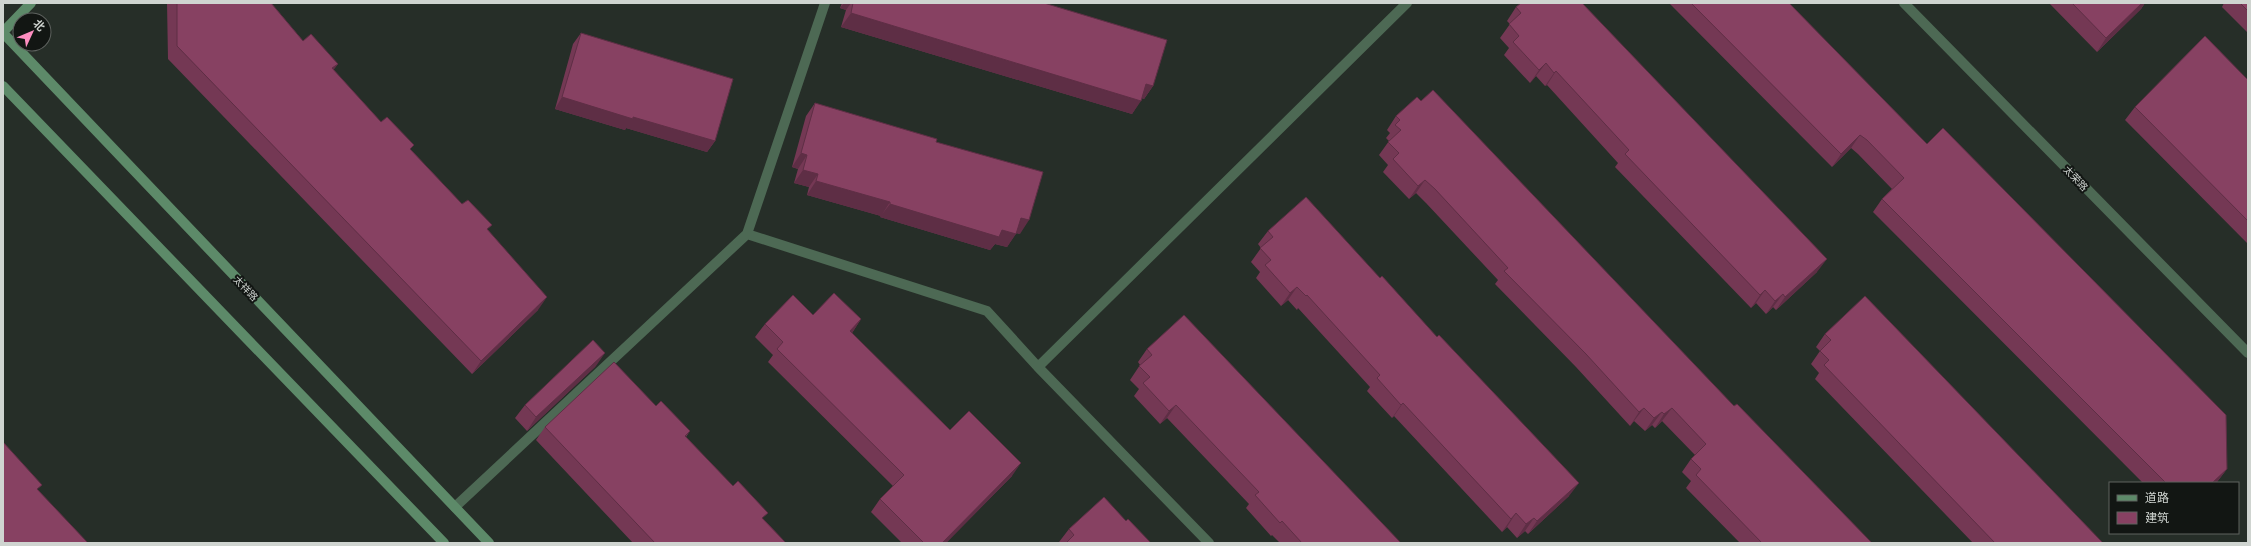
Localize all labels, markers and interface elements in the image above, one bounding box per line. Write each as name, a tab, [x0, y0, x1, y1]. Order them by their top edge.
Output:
north arrow	[12, 12, 52, 52]
text: 北	[31, 17, 47, 33]
street label: 太荣路	[2061, 164, 2090, 193]
street label: 太祥路	[231, 274, 260, 303]
legend	[2109, 482, 2239, 534]
text: 道路	[2145, 491, 2169, 505]
text: 建筑	[2145, 511, 2169, 525]

